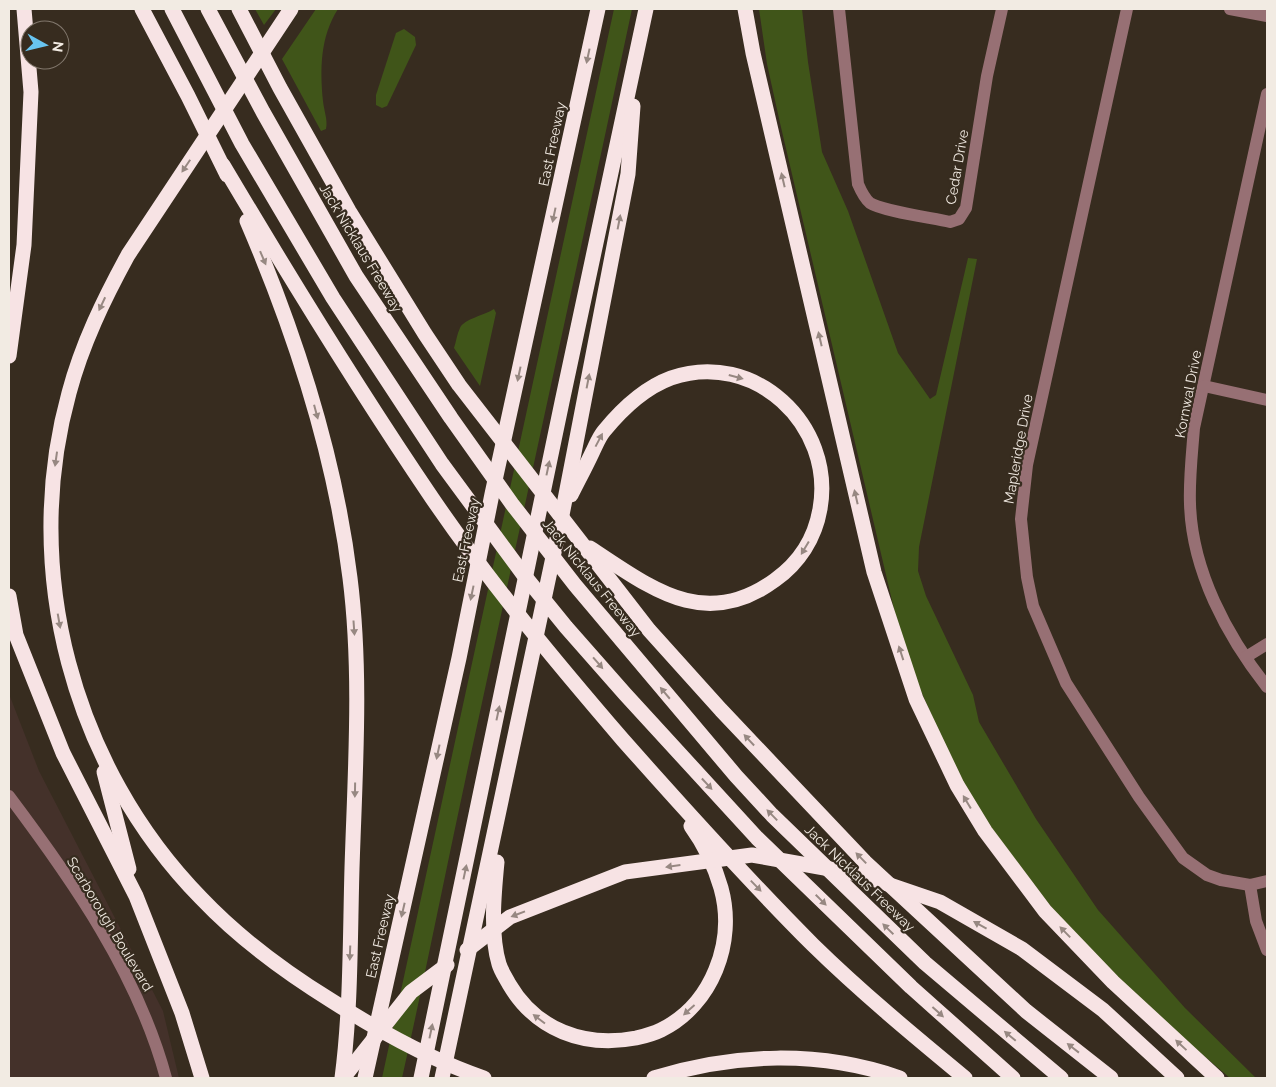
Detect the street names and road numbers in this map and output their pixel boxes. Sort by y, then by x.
street label: East Freeway [535,100,569,188]
street label: Cedar Drive [943,128,971,206]
street label: Jack Nicklaus Freeway [316,181,406,315]
street label: Kornwal Drive [1172,349,1204,439]
street label: Mapleridge Drive [1000,393,1036,505]
street label: East Freeway [449,496,483,584]
street label: Jack Nicklaus Freeway [540,516,645,640]
street label: Jack Nicklaus Freeway [802,821,919,935]
street label: Scarborough Boulevard [64,854,156,994]
street label: East Freeway [363,892,398,980]

